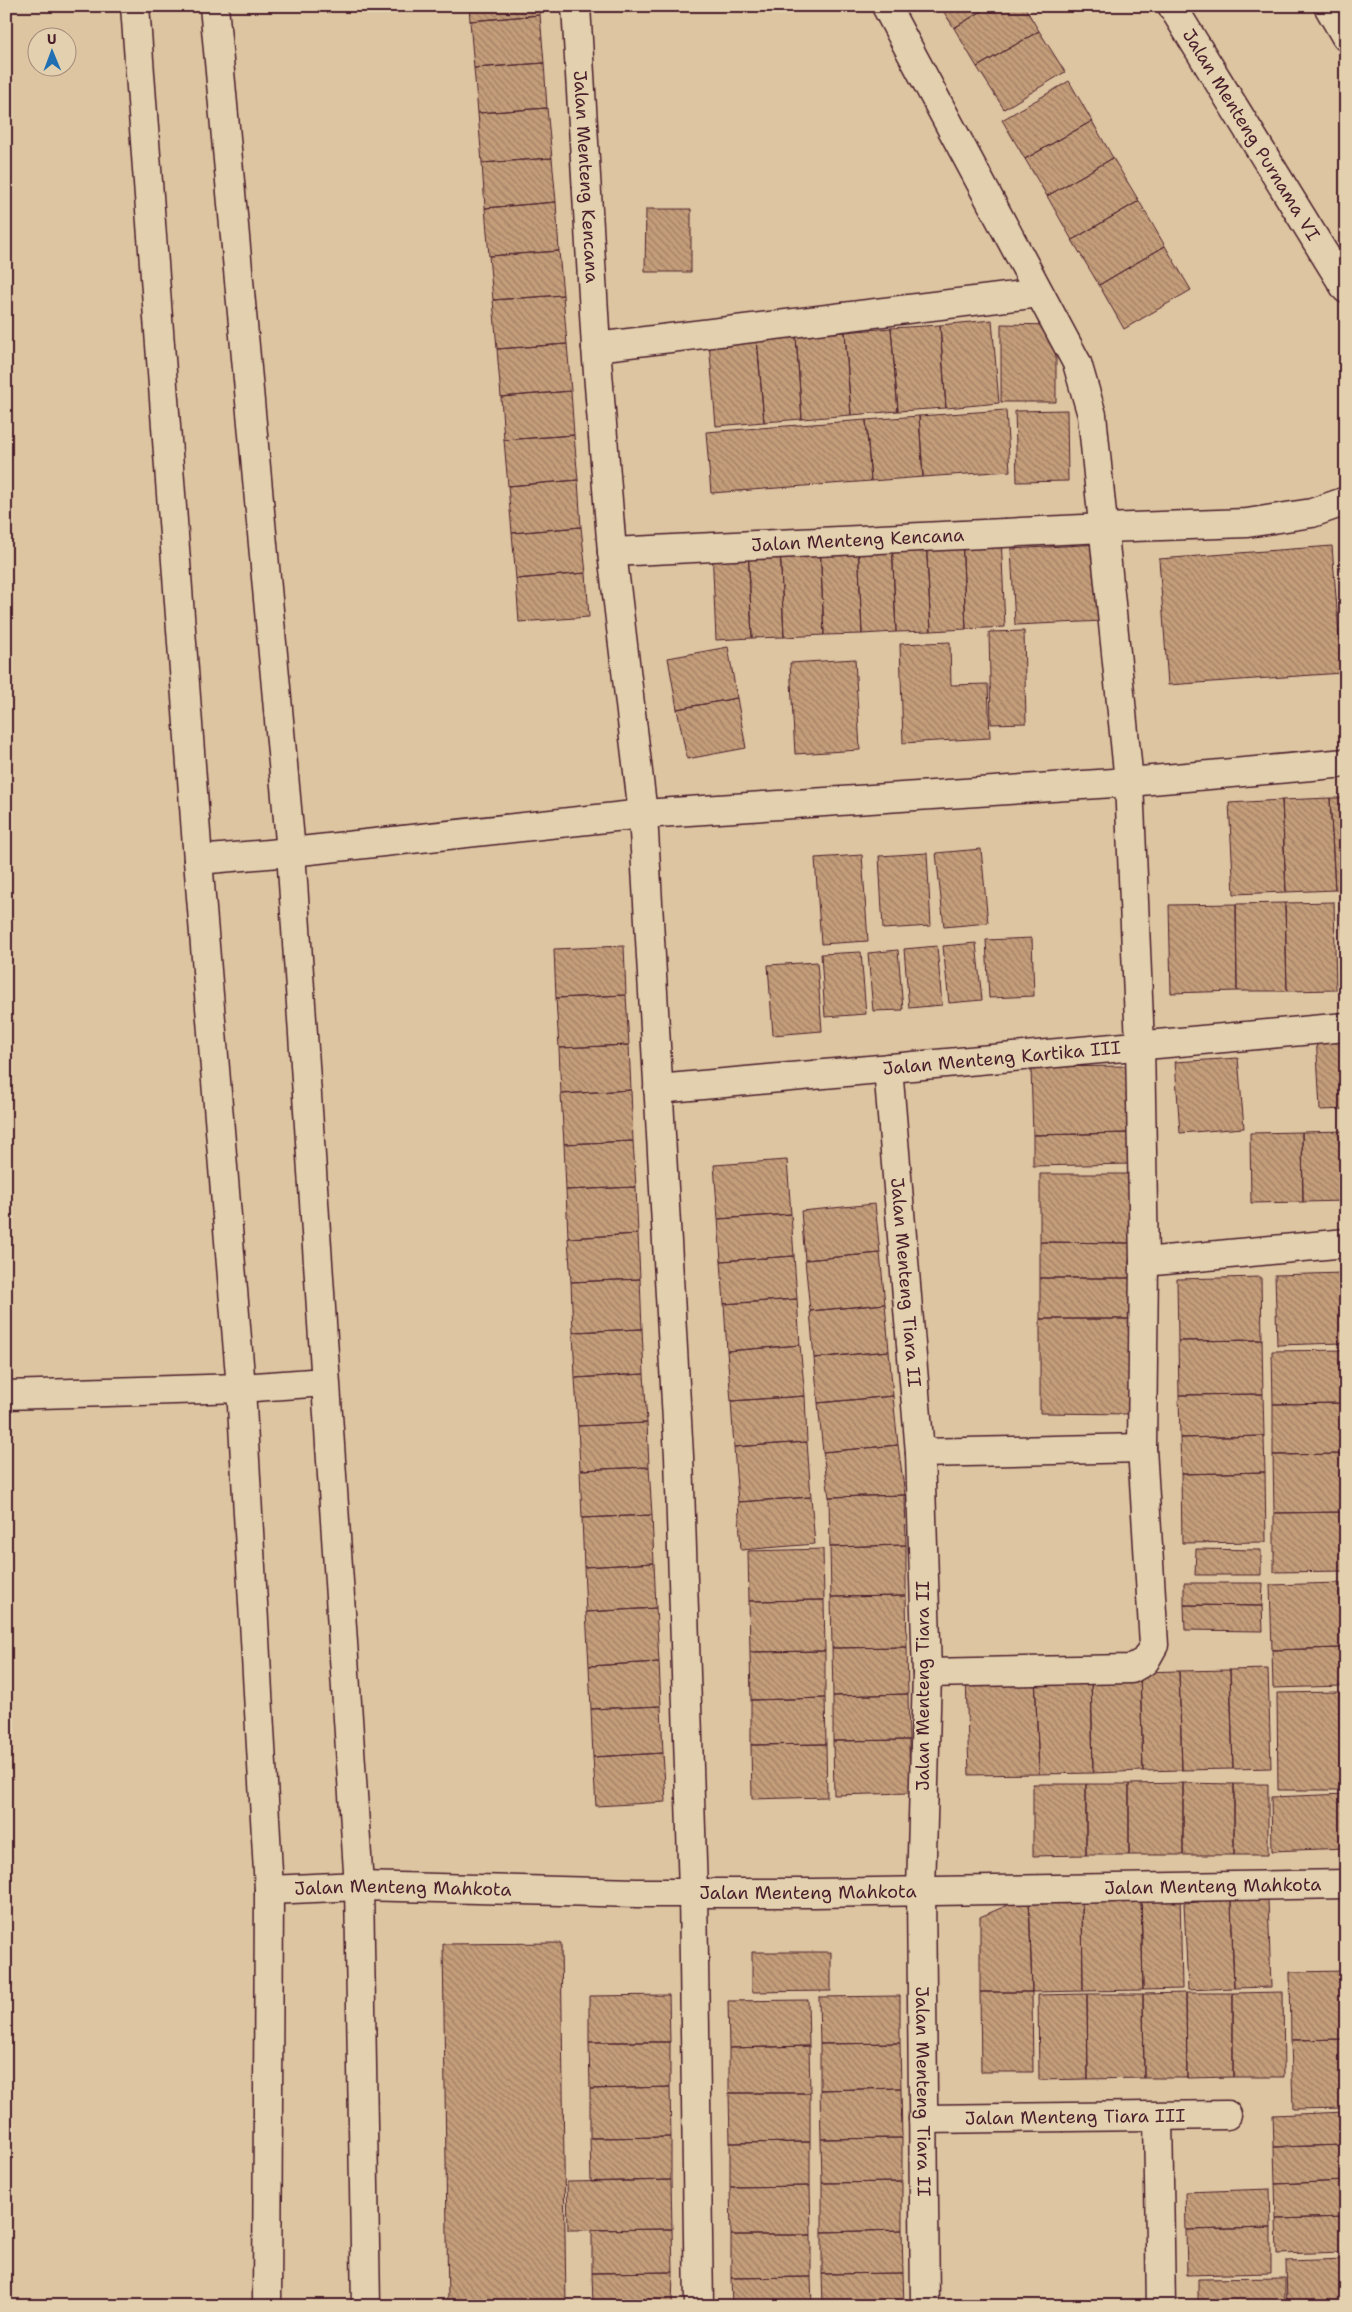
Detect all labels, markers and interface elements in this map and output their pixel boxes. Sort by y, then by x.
street label: Jalan Menteng Purnama VI [1177,24,1325,245]
north arrow [28,28,78,78]
text: U [47,30,57,48]
street label: Jalan Menteng Kencana [568,70,604,284]
street label: Jalan Menteng Kencana [751,523,965,557]
street label: Jalan Menteng Kartika III [882,1035,1122,1081]
street label: Jalan Menteng Tiara II [885,1176,926,1388]
street label: Jalan Menteng Tiara II [911,1581,935,1791]
street label: Jalan Menteng Mahkota [1104,1872,1322,1900]
street label: Jalan Menteng Mahkota [294,1874,512,1902]
street label: Jalan Menteng Mahkota [699,1879,917,1905]
street label: Jalan Menteng Tiara II [910,1986,936,2197]
street label: Jalan Menteng Tiara III [965,2104,1185,2130]

